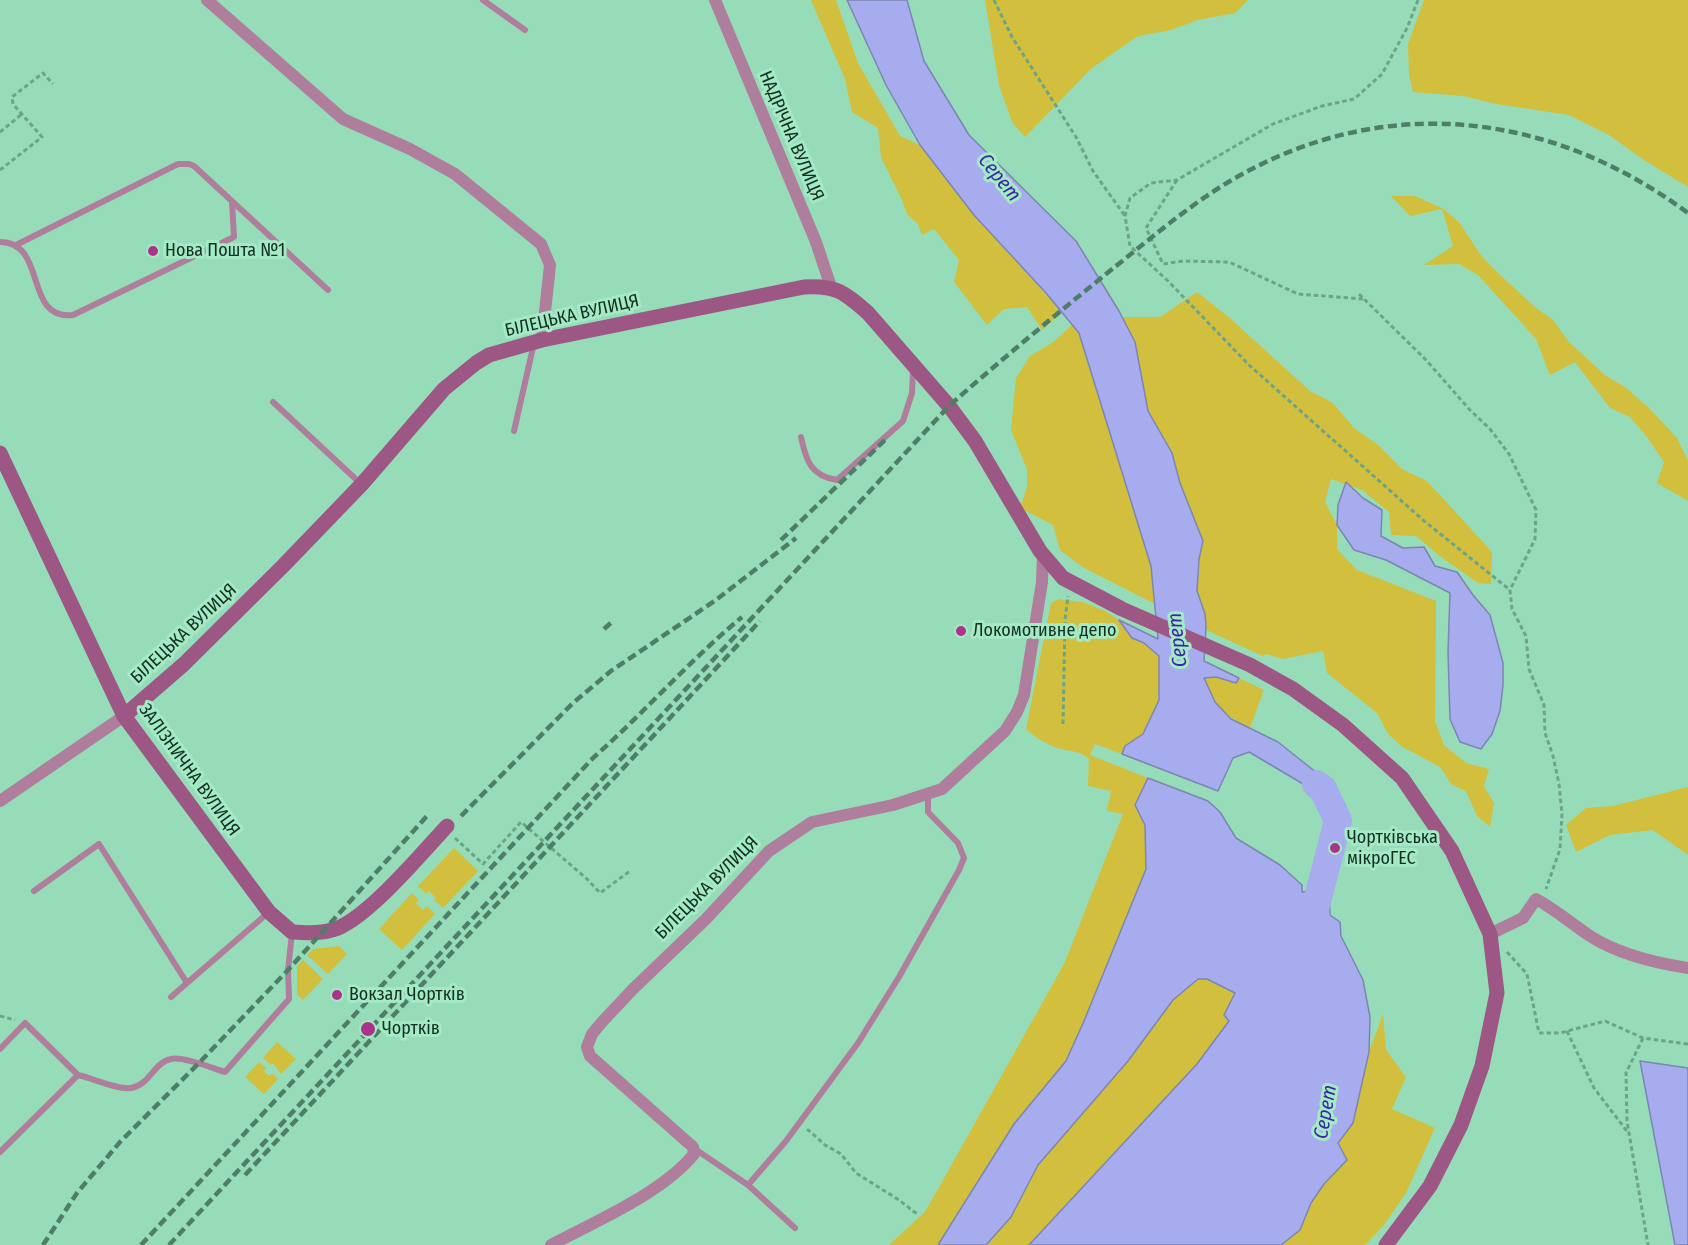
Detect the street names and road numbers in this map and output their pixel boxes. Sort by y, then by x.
street label: НАДРІЧНА ВУЛИЦЯ [754,68,828,204]
street label: БІЛЕЦЬКА ВУЛИЦЯ [503,290,641,342]
street label: БІЛЕЦЬКА ВУЛИЦЯ [127,579,241,689]
street label: ЗАЛІЗНИЧНА ВУЛИЦЯ [134,700,244,840]
street label: БІЛЕЦЬКА ВУЛИЦЯ [651,832,763,944]

